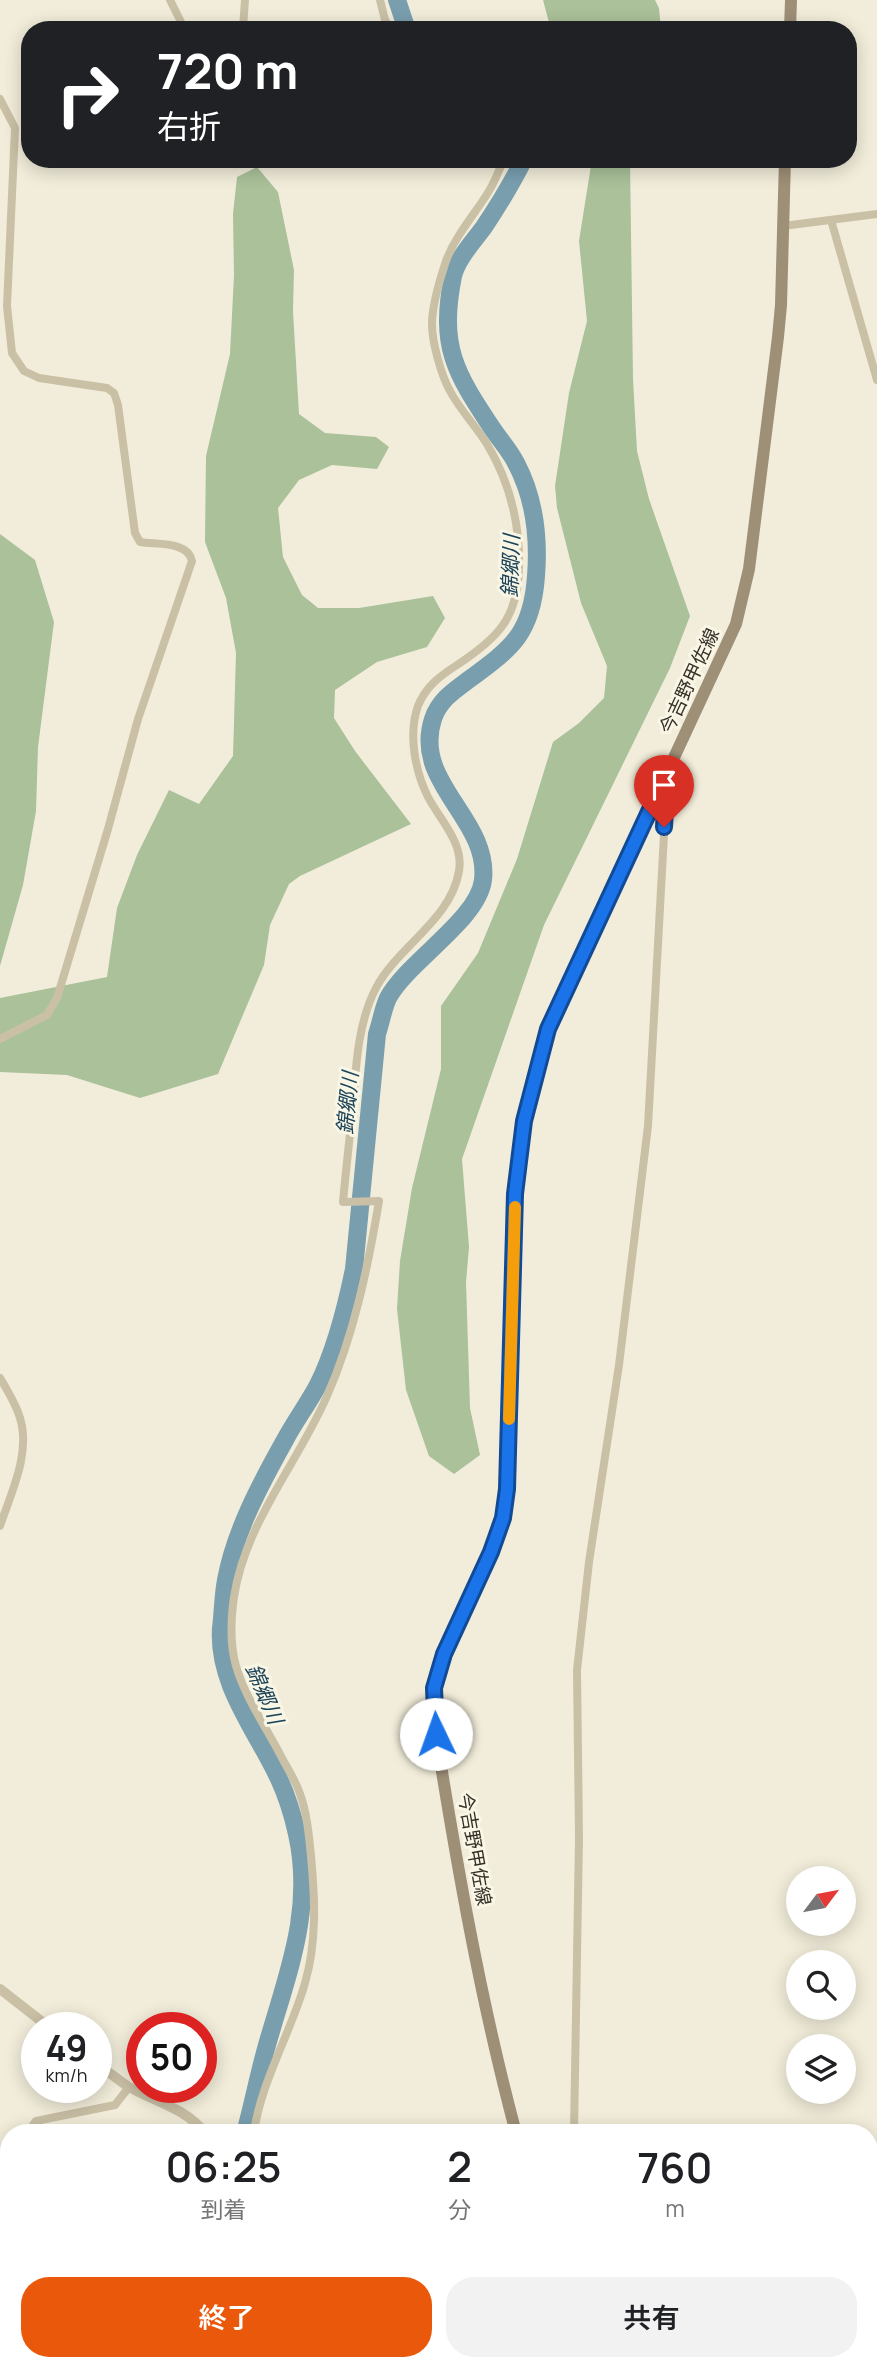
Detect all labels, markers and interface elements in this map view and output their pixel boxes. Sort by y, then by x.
text: 720 m [157,37,298,104]
icon: right [42,49,133,140]
text: 右折 [157,104,221,148]
water label: 錦郷川 [495,532,525,598]
street label: 今吉野甲佐線 [653,624,725,738]
pin [634,755,694,827]
icon: arrive [645,766,683,804]
water label: 錦郷川 [330,1068,364,1136]
water label: 錦郷川 [240,1659,291,1730]
position arrow [399,1697,473,1771]
street label: 今吉野甲佐線 [452,1791,498,1907]
north arrow [786,1866,856,1936]
map controls [786,1866,856,2104]
button: search [786,1950,856,2020]
speed limit sign: 50 [126,2012,217,2103]
text: 49 [45,2024,88,2072]
button: layers [786,2034,856,2104]
text: km/h [46,2063,87,2087]
text: 06:25 [166,2137,282,2195]
text: 2 [447,2137,472,2195]
text: 760 [637,2138,712,2196]
text: m [665,2192,685,2224]
text: 到着 [201,2193,247,2225]
text: 分 [448,2193,471,2225]
button: 終了 [21,2277,432,2357]
button: 共有 [446,2277,857,2357]

